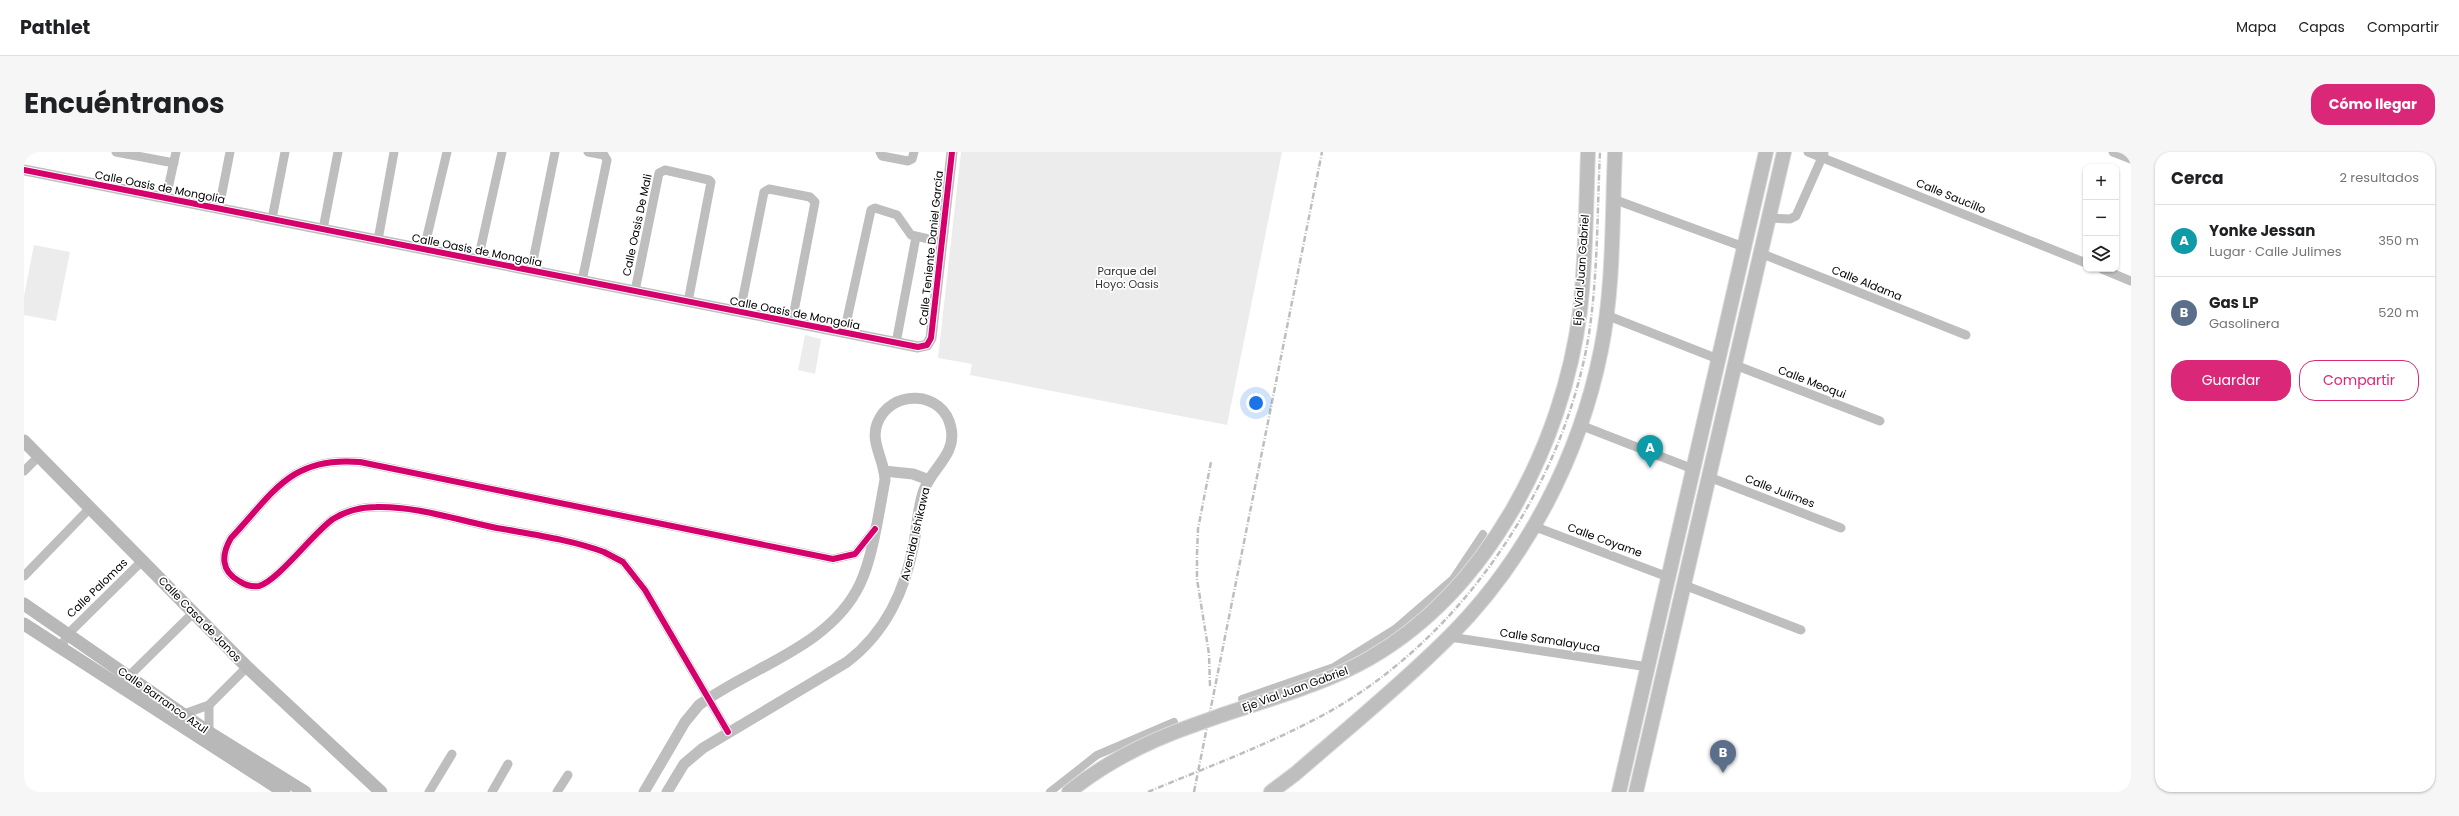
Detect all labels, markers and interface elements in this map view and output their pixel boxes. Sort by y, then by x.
text: Pathlet [20,14,90,41]
text: Mapa [2236,17,2276,37]
text: Capas [2298,17,2345,37]
text: Compartir [2367,17,2439,37]
text: Encuéntranos [24,84,225,123]
button: Cómo llegar [2311,84,2435,125]
map controls [2083,164,2119,272]
button: + [2083,164,2119,200]
text: Cerca [2171,166,2224,190]
street label: Calle Oasis de Mongolia [94,167,226,207]
text: 2 resultados [2339,168,2419,187]
street label: Calle Teniente Daniel García [915,170,947,326]
street label: Calle Oasis De Mali [618,172,656,278]
street label: Calle Saucillo [1914,175,1988,217]
button: − [2083,200,2119,236]
street label: Eje Vial Juan Gabriel [1569,214,1593,326]
text: Yonke Jessan [2209,220,2315,241]
street label: Calle Oasis de Mongolia [411,230,543,270]
text: A [2179,231,2189,250]
text: 350 m [2378,231,2419,250]
button: layers [2083,236,2119,272]
text: Lugar · Calle Julimes [2209,242,2342,261]
street label: Calle Aldama [1829,262,1905,304]
park label: Parque del Hoyo: Oasis [1095,263,1159,292]
text: Gas LP [2209,292,2259,313]
street label: Calle Oasis de Mongolia [729,293,861,333]
text: B [2180,303,2188,322]
text: 520 m [2378,303,2419,322]
text: Gasolinera [2209,314,2279,333]
button: Guardar [2171,360,2291,401]
button: Compartir [2299,360,2419,401]
street label: Calle Meoqui [1776,362,1849,402]
your location [1246,393,1266,413]
pin: A [1637,435,1663,468]
street label: Calle Julimes [1743,470,1817,512]
street label: Avenida Ishikawa [896,486,934,582]
street label: Calle Coyame [1565,519,1645,561]
street label: Calle Palomas [63,555,131,621]
street label: Calle Casa de Janos [155,573,245,666]
street label: Calle Samalayuca [1499,624,1601,656]
street label: Eje Vial Juan Gabriel [1240,662,1350,716]
street label: Calle Barranco Azul [115,663,211,737]
pin: B [1710,740,1736,773]

